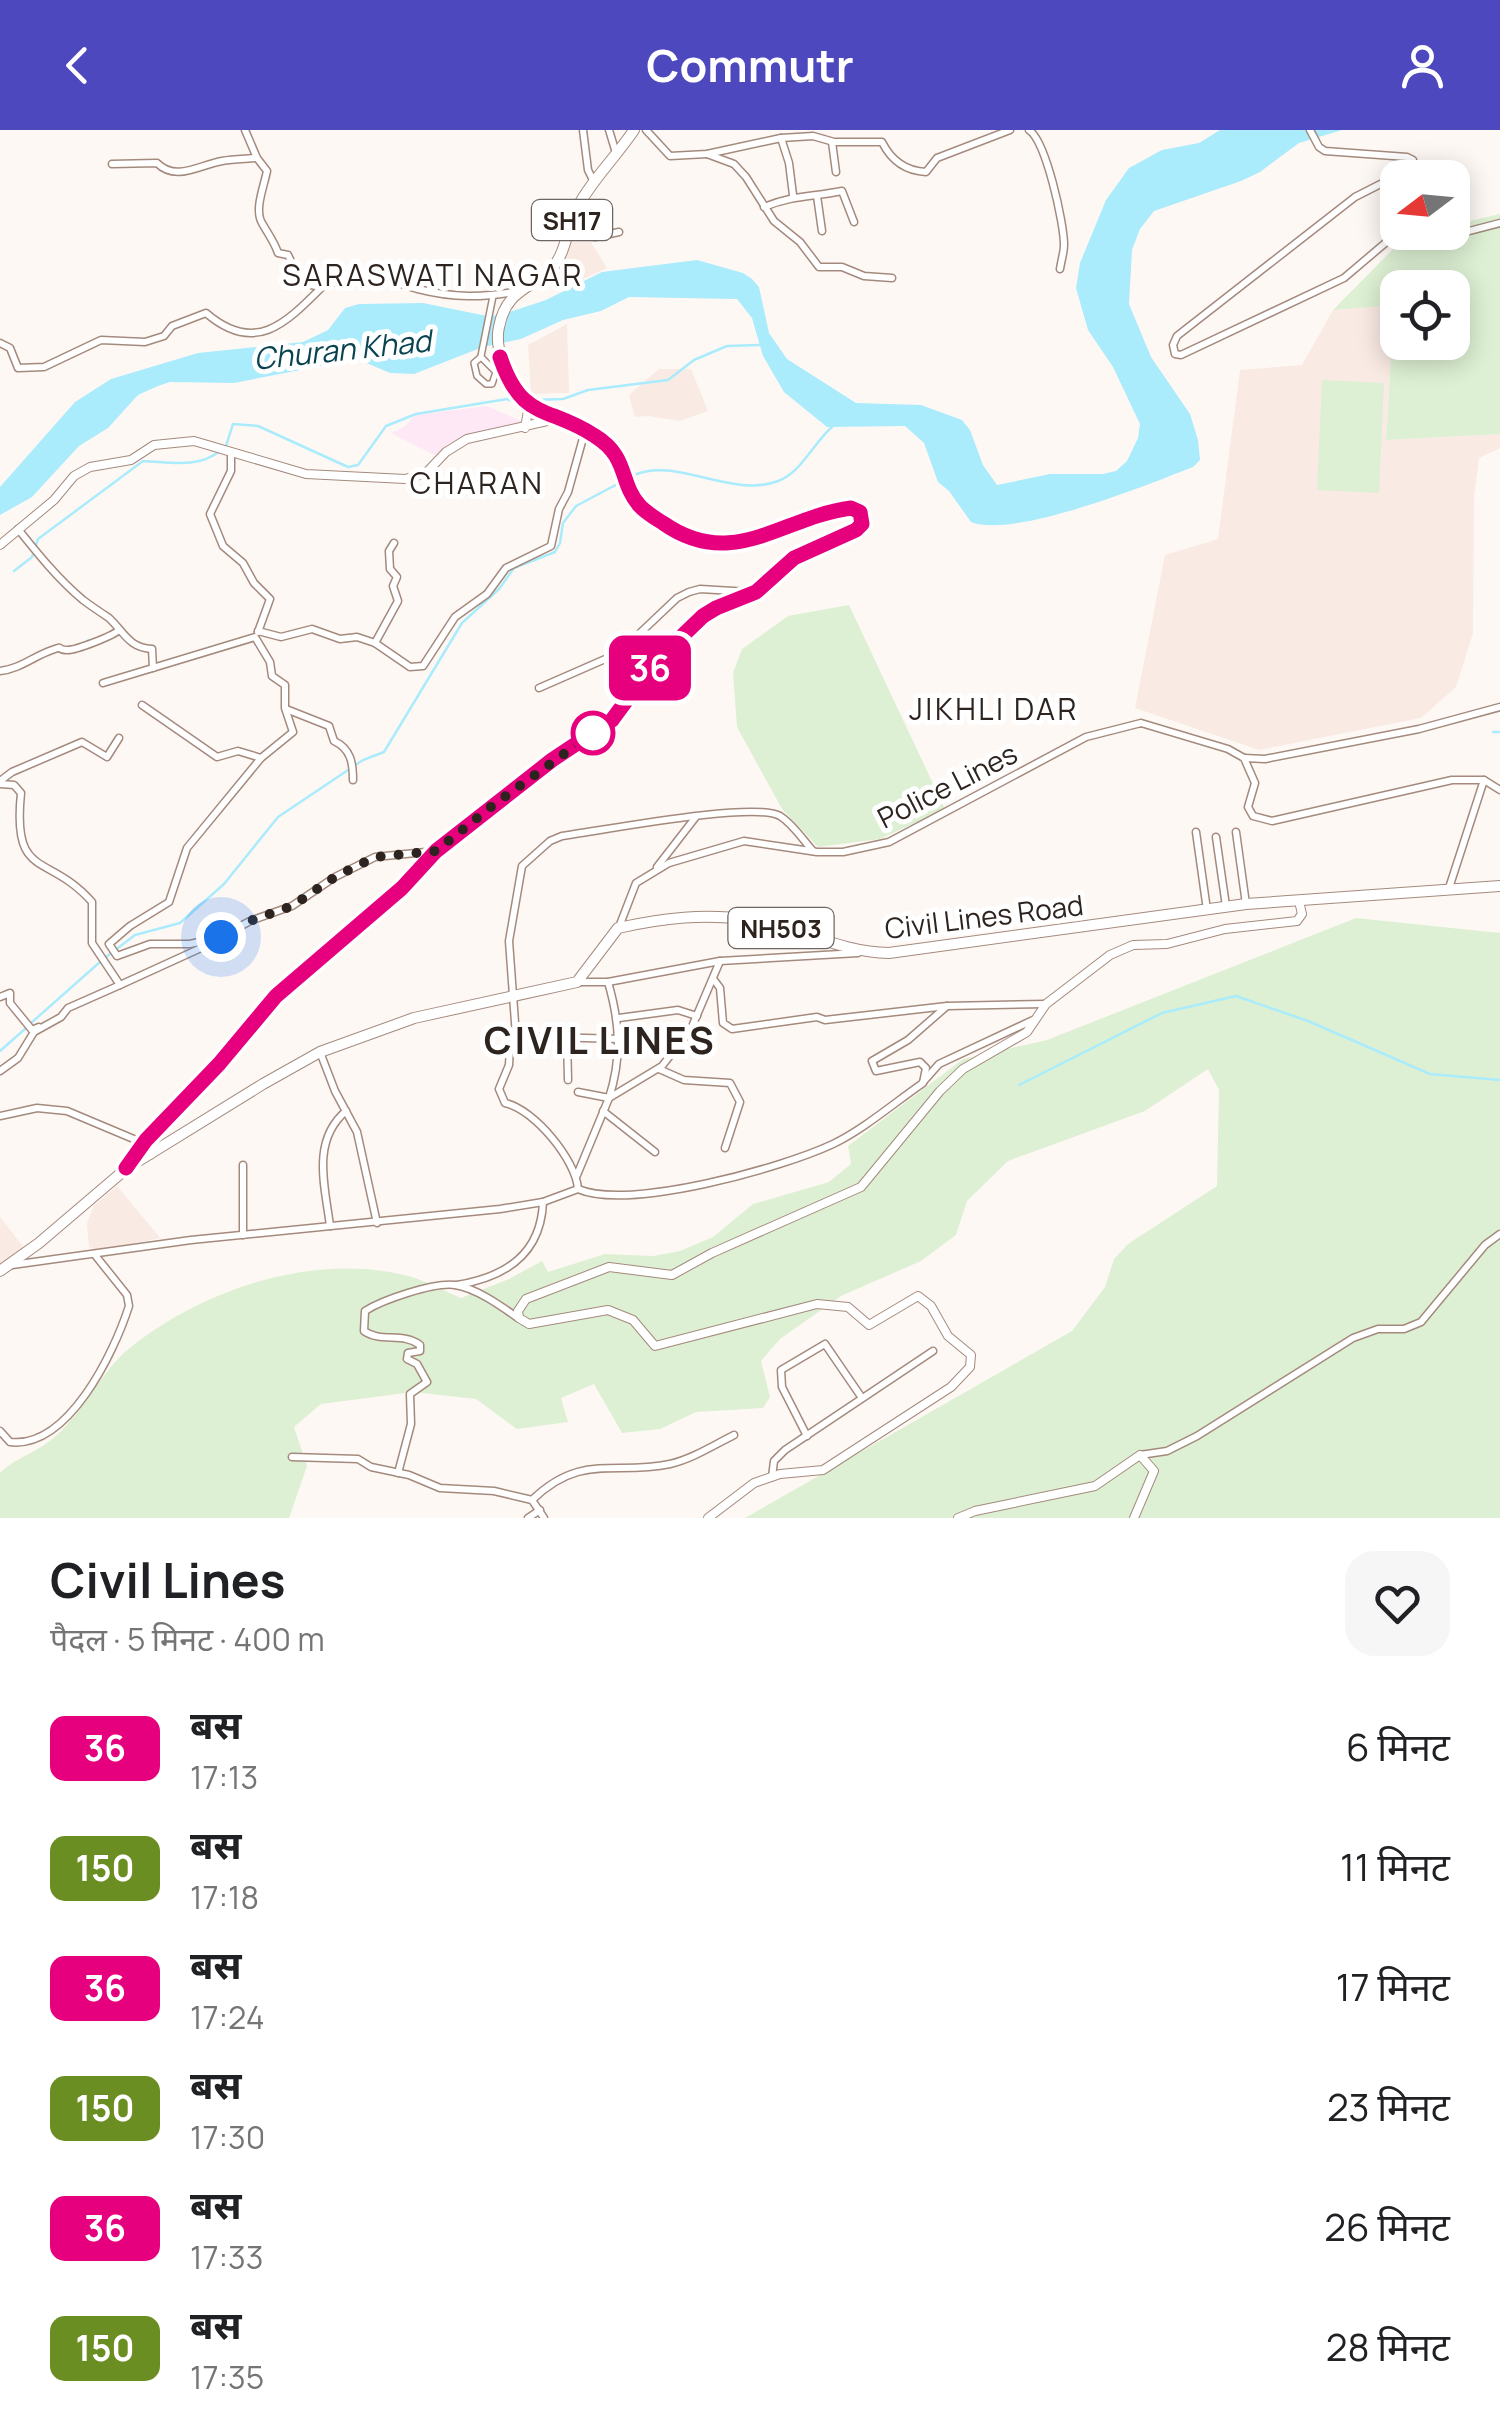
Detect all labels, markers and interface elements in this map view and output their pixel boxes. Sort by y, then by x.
text: Commutr [646,34,854,96]
icon: back [50,38,105,93]
icon: person [1395,38,1450,93]
north arrow [1380,160,1470,250]
map controls [1380,160,1470,360]
road number: SH17 [532,200,612,240]
district label: SARASWATI NAGAR [282,254,584,295]
button: locate [1380,270,1470,360]
water label: Churan Khad [251,319,437,379]
district label: CHARAN [410,462,544,503]
line badge: 36 [605,636,695,700]
text: 36 [629,644,671,692]
district label: JIKHLI DAR [909,688,1079,729]
unlabelled marker [572,712,614,754]
street label: Police Lines [871,734,1023,836]
street label: Civil Lines Road [882,885,1086,947]
road number: NH503 [728,908,834,948]
your location [196,912,246,962]
district label: CIVIL LINES [484,1013,716,1065]
text: Civil Lines [50,1547,286,1612]
button: heart [1345,1551,1450,1656]
text: पैदल · 5 मिनट · 400 m [50,1617,325,1661]
text: बस [190,1698,242,1750]
text: 6 मिनट [1346,1720,1450,1772]
text: 36 [84,1724,126,1772]
text: 17:13 [190,1755,258,1799]
text: बस [190,1818,242,1870]
text: 11 मिनट [1340,1840,1450,1892]
text: 150 [76,1844,134,1892]
text: 17:18 [190,1875,259,1919]
text: बस [190,1938,242,1990]
text: 17 मिनट [1336,1960,1450,2012]
text: 36 [84,1964,126,2012]
text: 17:24 [190,1995,265,2039]
text: बस [190,2058,242,2110]
text: 23 मिनट [1327,2080,1450,2132]
text: 150 [76,2084,134,2132]
text: 17:30 [190,2115,265,2159]
text: बस [190,2178,242,2230]
text: 26 मिनट [1324,2200,1450,2252]
text: 36 [84,2204,126,2252]
text: 17:33 [190,2235,264,2279]
text: बस [190,2298,242,2350]
text: 28 मिनट [1326,2320,1450,2372]
text: 150 [76,2324,134,2372]
text: 17:35 [190,2355,264,2399]

